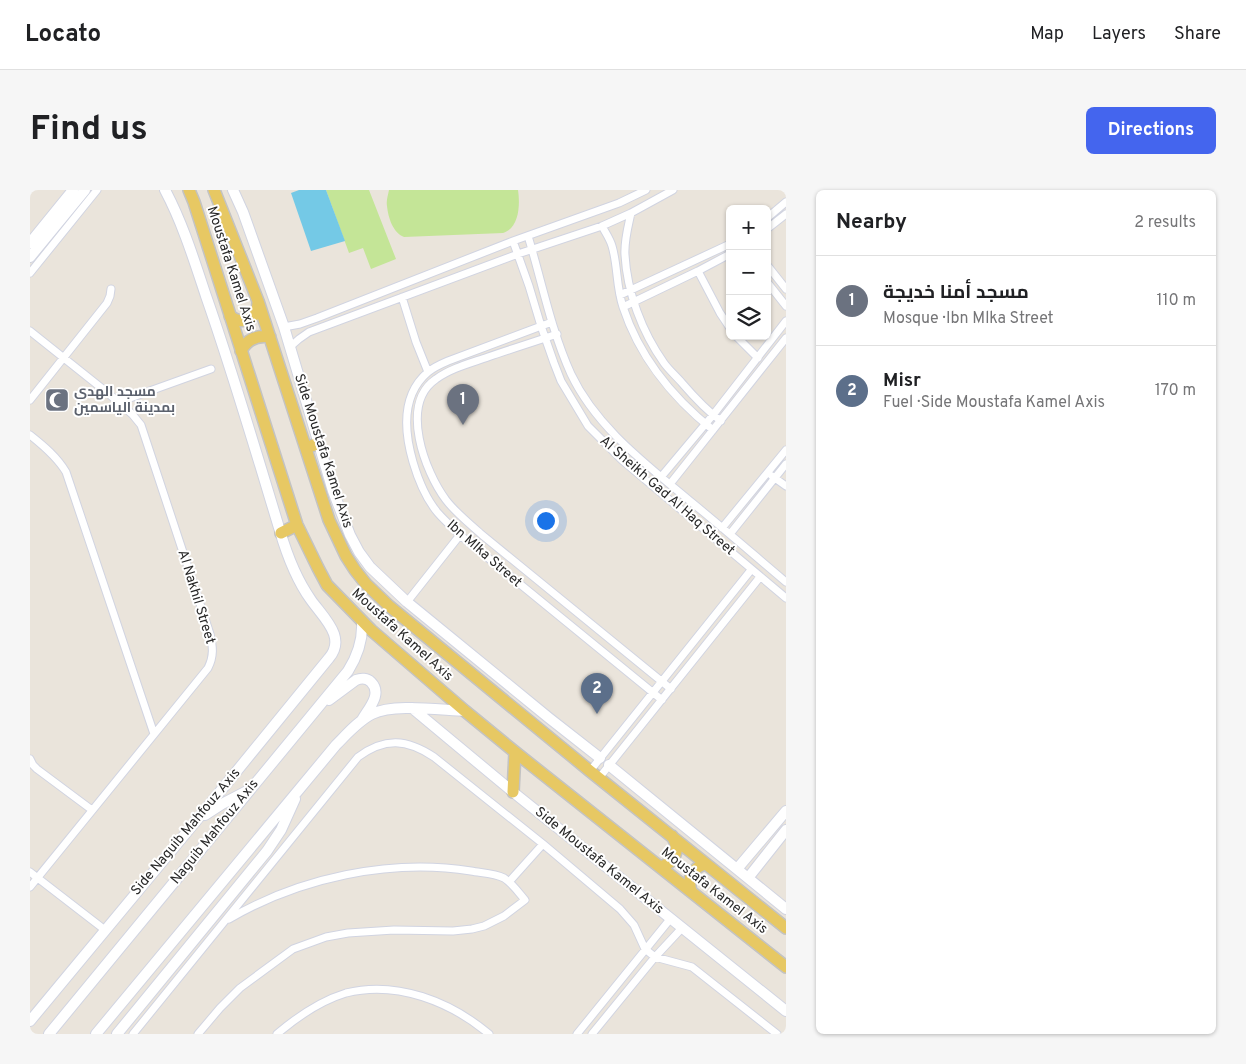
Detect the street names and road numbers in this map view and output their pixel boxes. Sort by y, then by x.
street label: Moustafa Kamel Axis [203,204,259,334]
street label: Side Moustafa Kamel Axis [290,372,356,530]
street label: Al Sheikh Gad Al Haq Street [596,433,738,559]
street label: Ibn Mlka Street [443,517,525,591]
street label: Al Nakhil Street [174,548,218,646]
street label: Moustafa Kamel Axis [348,585,456,685]
street label: Side Naguib Mahfouz Axis [128,765,244,899]
street label: Naguib Mahfouz Axis [167,776,263,888]
street label: Side Moustafa Kamel Axis [531,804,667,918]
street label: Moustafa Kamel Axis [657,844,771,938]

